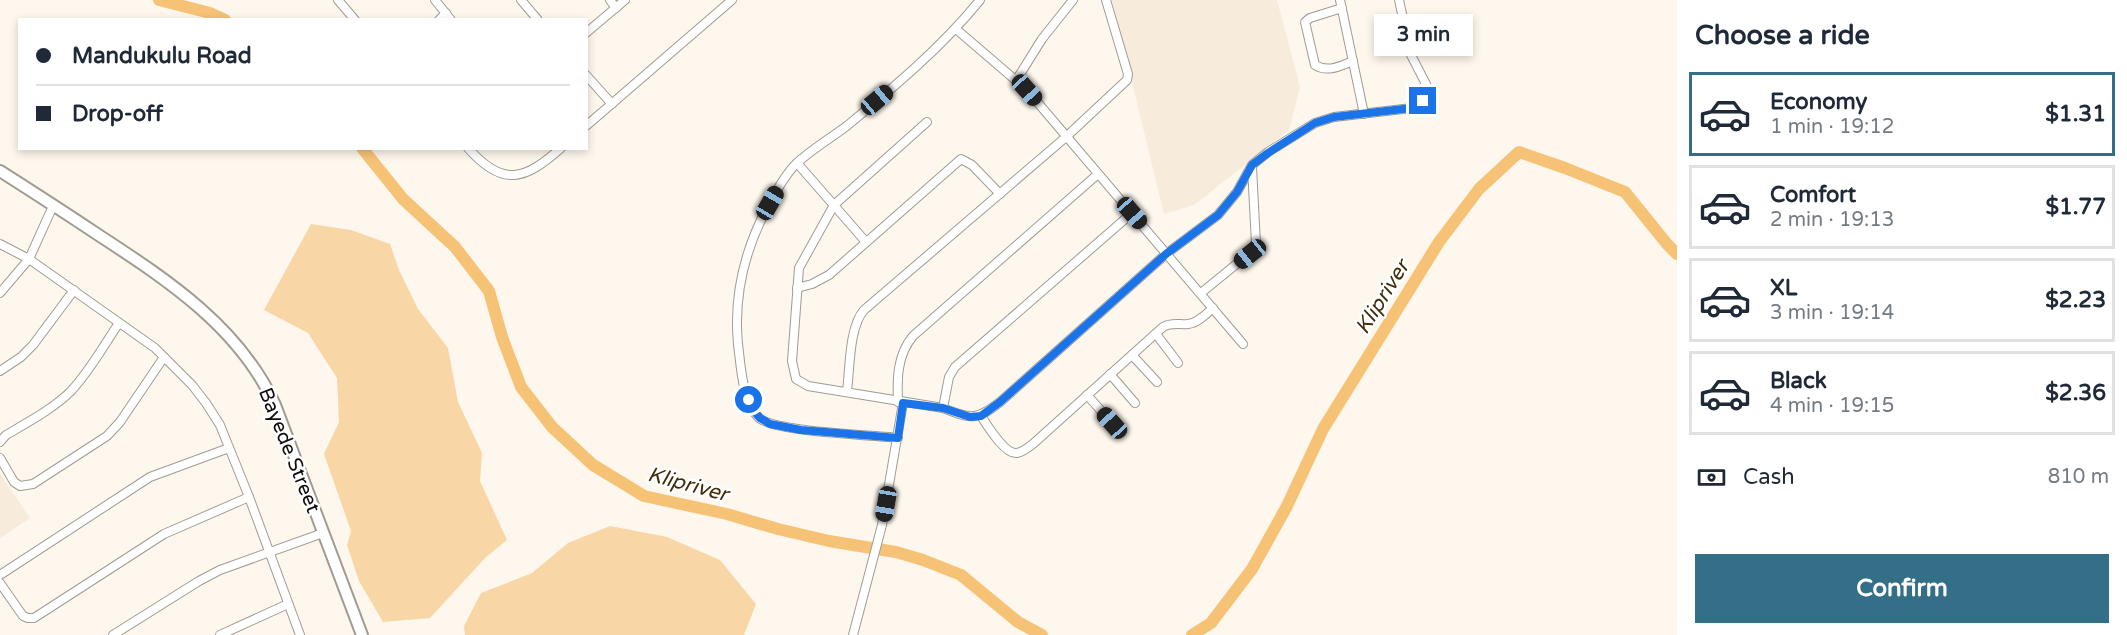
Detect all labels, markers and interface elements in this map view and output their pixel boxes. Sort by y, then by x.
callout: 3 min [1374,14,1472,56]
text: Choose a ride [1695,19,1870,52]
text: 3 min [1397,23,1450,47]
text: Mandukulu Road [72,43,252,69]
car [1008,71,1046,109]
car [857,82,897,118]
route end [1409,87,1436,114]
icon: car [1698,87,1752,141]
text: Economy [1770,89,1867,115]
text: Drop-off [72,101,163,127]
text: $1.31 [2045,101,2106,127]
text: 1 min · 19:12 [1770,115,1894,139]
icon: car [1698,180,1752,234]
text: Comfort [1770,182,1856,208]
car [753,183,787,223]
car [1113,194,1151,232]
text: $1.77 [2045,194,2106,220]
text: 2 min · 19:13 [1770,208,1894,232]
car [1230,236,1270,272]
water label: Klipriver [1350,253,1416,339]
icon: car [1698,273,1752,327]
text: XL [1770,275,1797,301]
text: $2.23 [2045,287,2106,313]
text: 3 min · 19:14 [1770,301,1894,325]
icon: car [1698,366,1752,420]
text: Black [1770,368,1827,394]
text: $2.36 [2045,380,2106,406]
street label: Bayede Street [253,384,325,517]
route start [735,386,762,413]
text: 4 min · 19:15 [1770,394,1894,418]
car [1093,404,1131,442]
icon: cash [1695,461,1728,494]
water label: Klipriver [645,462,734,508]
text: Cash [1743,464,1795,490]
text: 810 m [2048,465,2109,489]
car [874,485,898,523]
button: Confirm [1695,554,2109,623]

